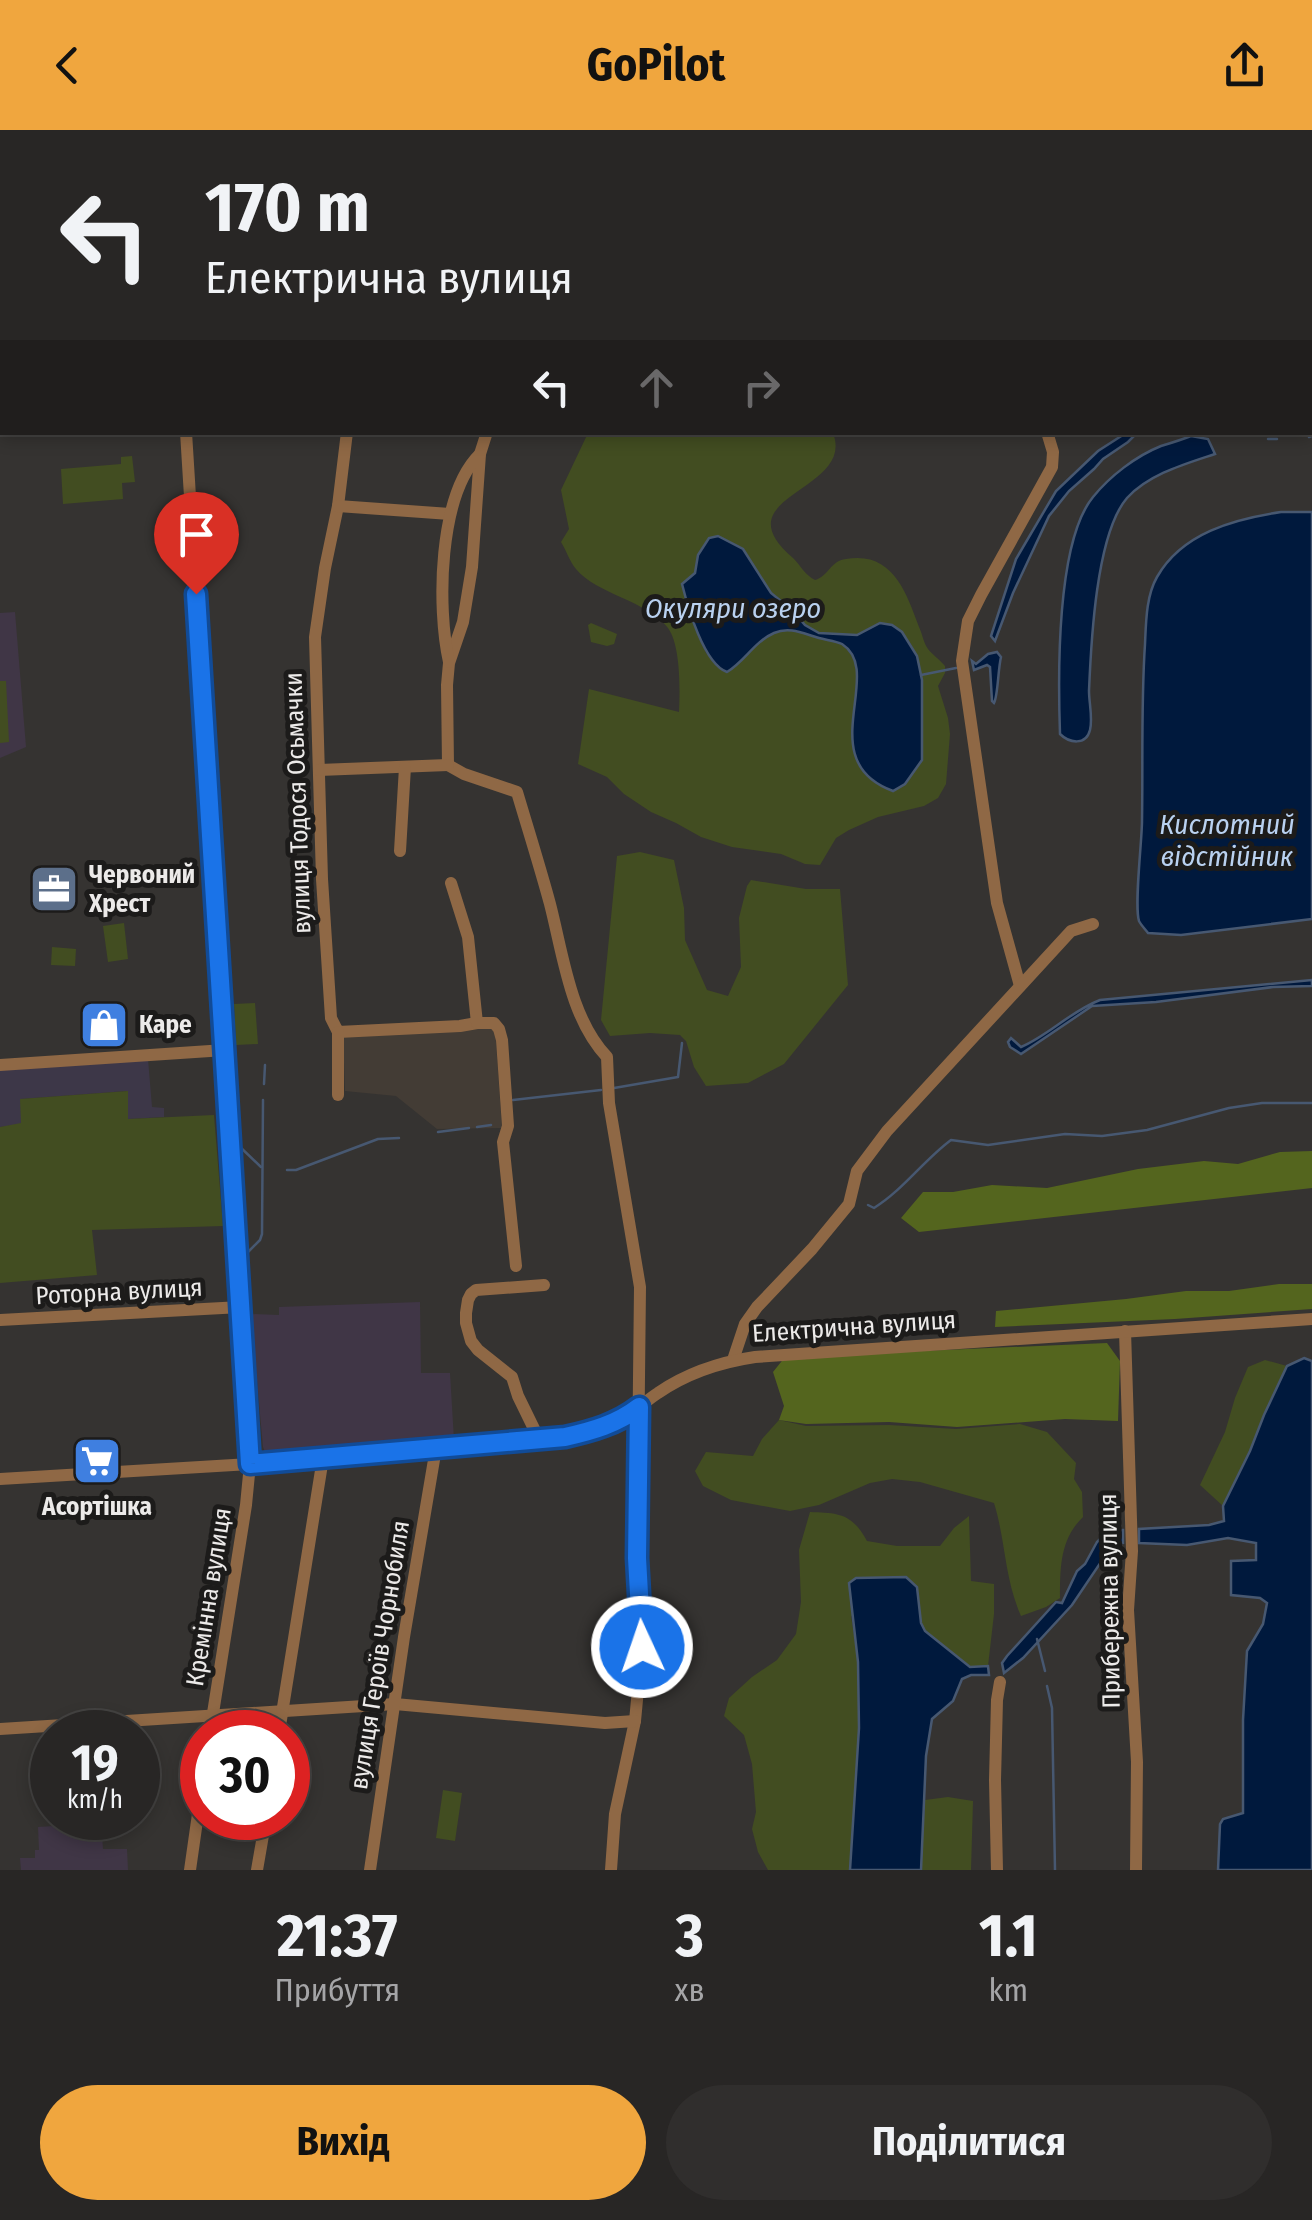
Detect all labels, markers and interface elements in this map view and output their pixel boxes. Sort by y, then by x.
icon: back [40,38,95,93]
text: GoPilot [587,38,725,92]
icon: share [1217,38,1272,93]
text: 170 m [205,166,370,250]
icon: left [40,170,170,300]
text: Електрична вулиця [205,251,573,305]
icon: left [524,360,579,415]
icon: ahead [629,360,684,415]
icon: right [734,360,789,415]
pin [154,492,239,595]
icon: arrive [169,507,224,562]
water label: Окуляри озеро [645,592,821,625]
street label: вулиця Тодося Осьмачки [278,672,318,934]
water label: Кислотний відстійник [1159,808,1295,873]
place label: Червоний Хрест [88,860,195,919]
office icon: Червоний Хрест [28,863,80,915]
shop icon: Каре [78,999,130,1051]
place label: Каре [139,1010,192,1040]
street label: Роторна вулиця [35,1273,203,1311]
street label: Електрична вулиця [751,1305,957,1349]
supermarket icon: Асортішка [71,1435,123,1487]
place label: Асортішка [41,1492,152,1522]
street label: Прибережна вулиця [1093,1493,1127,1709]
street label: Кремінна вулиця [180,1506,238,1688]
street label: вулиця Героїв Чорнобиля [344,1518,416,1792]
position arrow [590,1595,694,1699]
speed limit sign: 30 [180,1710,310,1840]
text: 19 [71,1733,118,1793]
text: km/h [67,1785,123,1815]
text: 21:37 [277,1900,398,1972]
text: 3 [675,1900,704,1972]
text: 1.1 [979,1900,1038,1972]
text: Прибуття [274,1971,400,2009]
text: хв [675,1971,705,2009]
text: km [989,1971,1028,2009]
button: Вихід [40,2085,646,2200]
button: Поділитися [666,2085,1272,2200]

